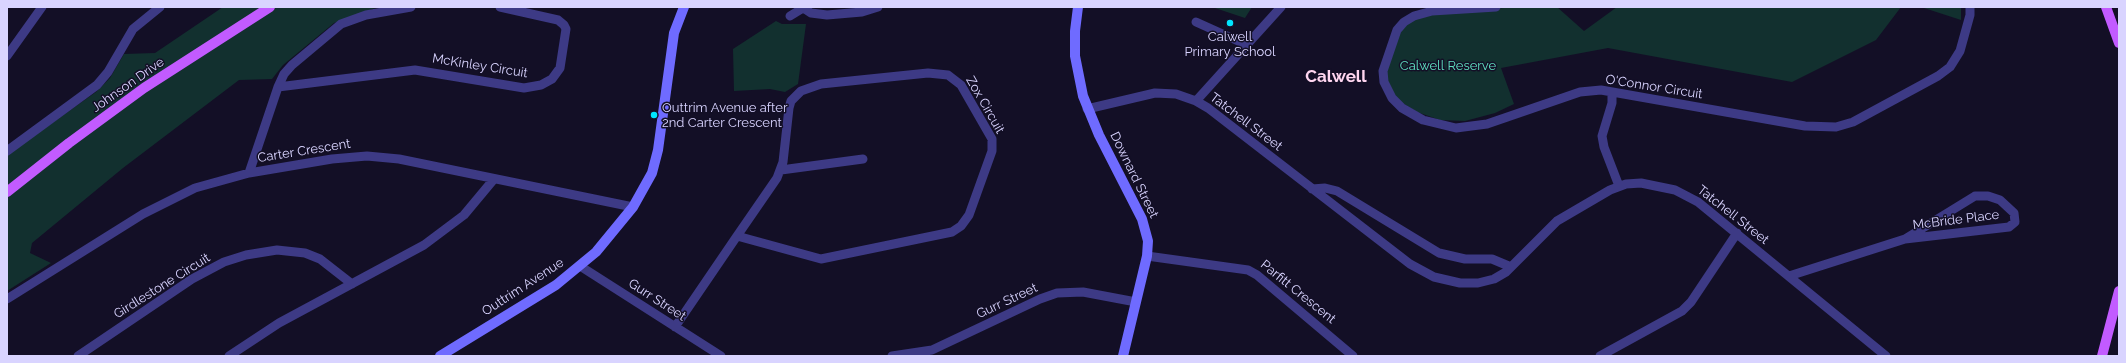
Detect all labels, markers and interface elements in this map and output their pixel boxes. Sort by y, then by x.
marker: Calwell Primary School [1225,18,1235,28]
place label: Calwell Primary School [1184,29,1276,60]
street label: McKinley Circuit [431,51,529,81]
street label: Johnson Drive [89,54,167,116]
park label: Calwell Reserve [1400,58,1496,74]
district label: Calwell [1305,67,1367,87]
street label: O'Connor Circuit [1604,72,1704,102]
street label: Zox Circuit [962,74,1008,136]
street label: Tatchell Street [1207,90,1285,154]
place label: Outtrim Avenue after 2nd Carter Crescent [662,100,788,131]
marker: Outtrim Avenue after 2nd Carter Crescent [649,110,659,120]
street label: Downard Street [1106,129,1162,221]
street label: Carter Crescent [256,136,352,166]
street label: Tatchell Street [1694,182,1772,248]
street label: McBride Place [1912,207,2000,233]
street label: Girdlestone Circuit [111,250,213,322]
street label: Outtrim Avenue [479,255,567,319]
street label: Parfitt Crescent [1257,257,1339,327]
street label: Gurr Street [625,276,689,324]
street label: Gurr Street [974,280,1040,322]

